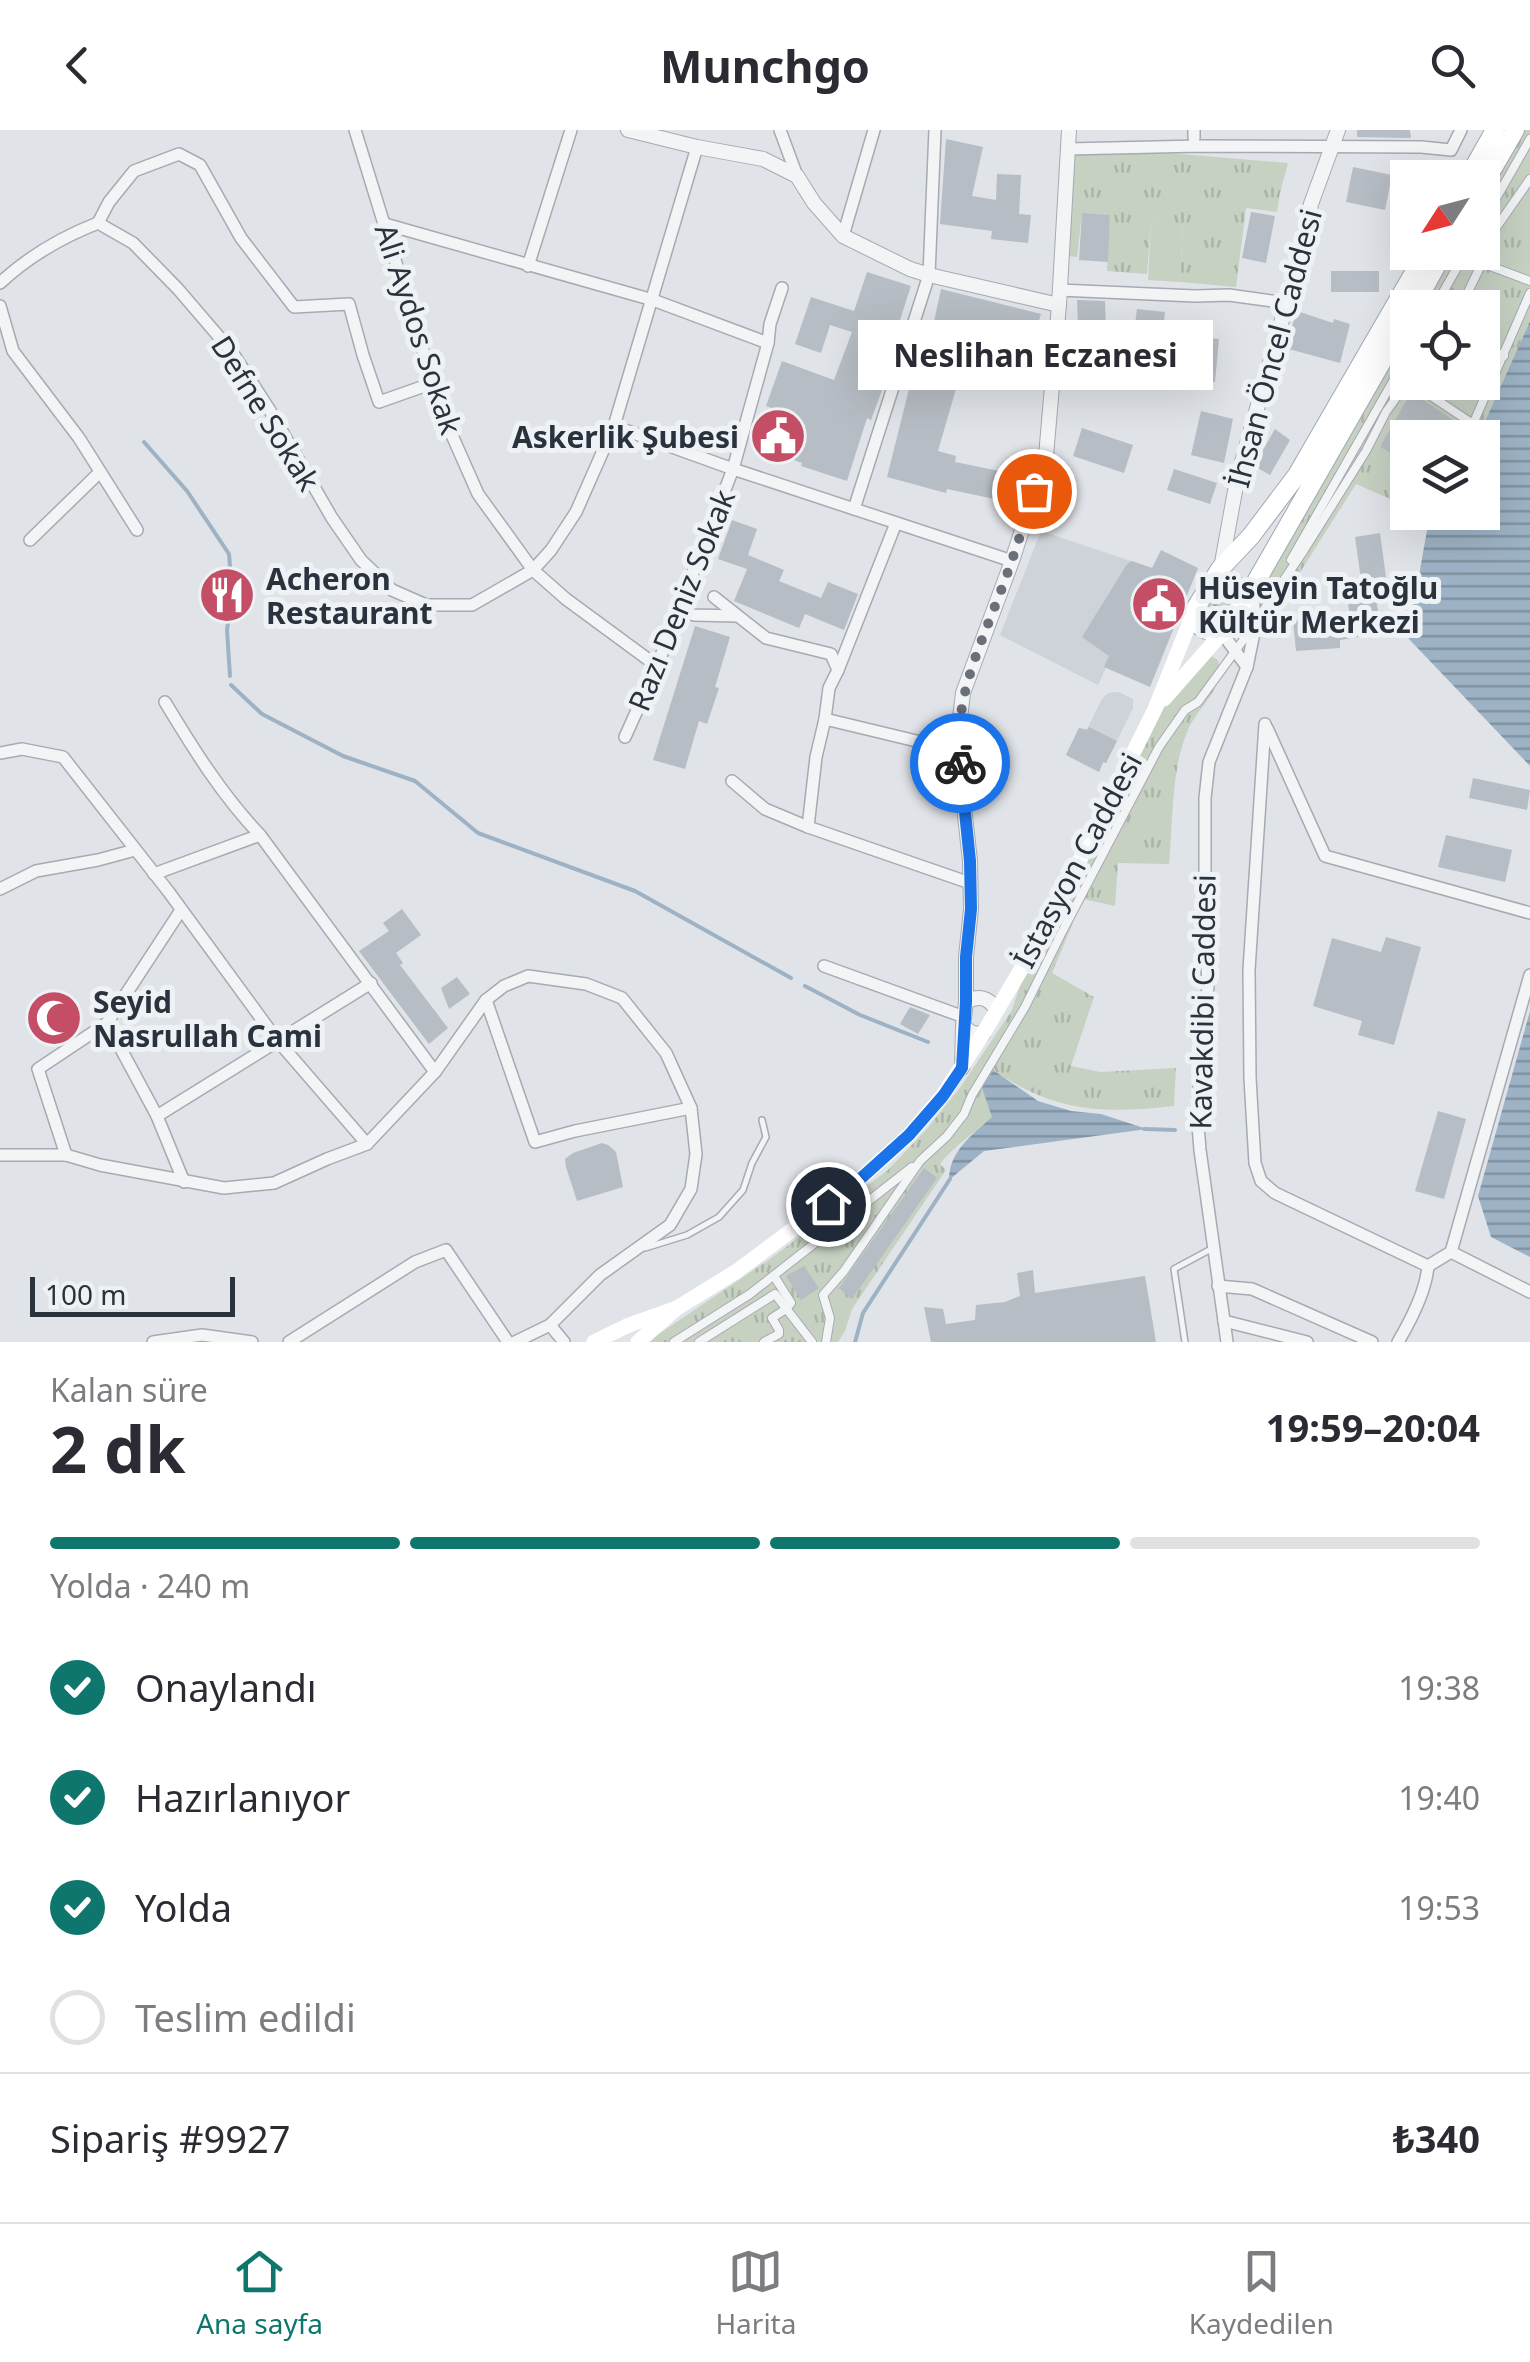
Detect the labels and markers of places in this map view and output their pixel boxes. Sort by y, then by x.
callout: Neslihan Eczanesi [856,321,1212,391]
public building icon: Askerlik Şubesi [748,406,808,466]
place label: Askerlik Şubesi [512,416,739,457]
pin [992,449,1077,534]
place label: Acheron Restaurant [266,558,432,633]
restaurant icon: Acheron Restaurant [197,565,257,625]
place label: Hüseyin Tatoğlu Kültür Merkezi [1198,567,1438,642]
public building icon: Hüseyin Tatoğlu Kültür Merkezi [1129,574,1189,634]
place label: Seyid Nasrullah Cami [93,981,322,1056]
mosque icon: Seyid Nasrullah Cami [24,988,84,1048]
pin [786,1162,871,1247]

